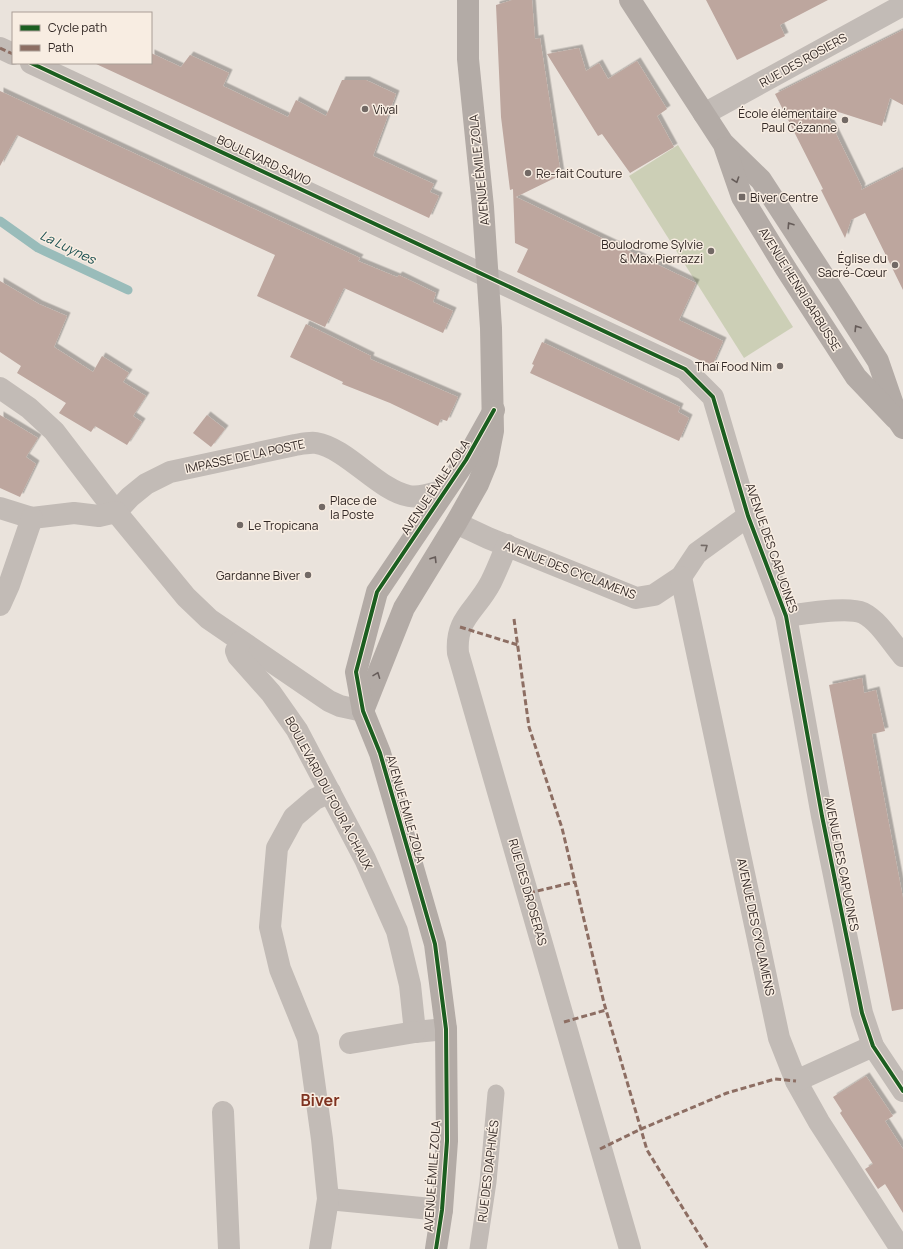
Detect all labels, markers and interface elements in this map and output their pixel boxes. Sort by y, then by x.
legend [12,12,152,64]
text: Cycle path [48,19,107,36]
street label: RUE DES ROSIERS [756,29,850,91]
text: Path [48,39,74,56]
place label: Vival [373,101,398,118]
marker: Vival [360,104,370,114]
place label: École élémentaire Paul Cézanne [738,105,837,136]
street label: AVENUE ÉMILE ZOLA [465,113,493,226]
marker: École élémentaire Paul Cézanne [840,115,850,125]
street label: BOULEVARD SAVIO [214,131,314,189]
place label: Re-fait Couture [536,165,622,182]
marker: Re-fait Couture [523,168,533,178]
one-way arrow [731,177,740,184]
place label: Biver Centre [750,189,818,206]
marker: Biver Centre [737,192,747,202]
one-way arrow [788,222,795,229]
street label: AVENUE HENRI BARBUSSE [755,224,845,354]
water label: La Luynes [37,226,100,269]
place label: Boulodrome Sylvie & Max Pierrazzi [601,236,703,267]
marker: Boulodrome Sylvie & Max Pierrazzi [706,246,716,256]
place label: Église du Sacré-Cœur [818,250,888,281]
marker: Église du Sacré-Cœur [890,260,900,270]
one-way arrow [854,325,862,332]
place label: Thaï Food Nim [695,358,772,375]
marker: Thaï Food Nim [775,361,785,371]
street label: IMPASSE DE LA POSTE [184,435,307,477]
street label: AVENUE ÉMILE ZOLA [397,436,473,538]
street label: AVENUE DES CAPUCINES [742,481,802,615]
place label: Place de la Poste [330,492,377,523]
marker: Place de la Poste [317,502,327,512]
place label: Le Tropicana [248,517,318,534]
marker: Le Tropicana [235,520,245,530]
street label: AVENUE DES CYCLAMENS [501,537,639,603]
one-way arrow [701,545,708,552]
one-way arrow [430,556,437,563]
place label: Gardanne Biver [216,567,301,584]
marker: Gardanne Biver [303,570,313,580]
one-way arrow [373,671,381,678]
street label: BOULEVARD DU FOUR À CHAUX [281,713,377,873]
street label: AVENUE ÉMILE ZOLA [382,753,430,865]
street label: AVENUE DES CAPUCINES [821,796,863,932]
street label: RUE DES DROSERAS [505,837,551,947]
street label: AVENUE DES CYCLAMENS [733,857,779,997]
district label: Biver [300,1089,340,1111]
street label: AVENUE ÉMILE ZOLA [420,1119,444,1232]
street label: RUE DES DAPHNÉS [473,1119,503,1223]

